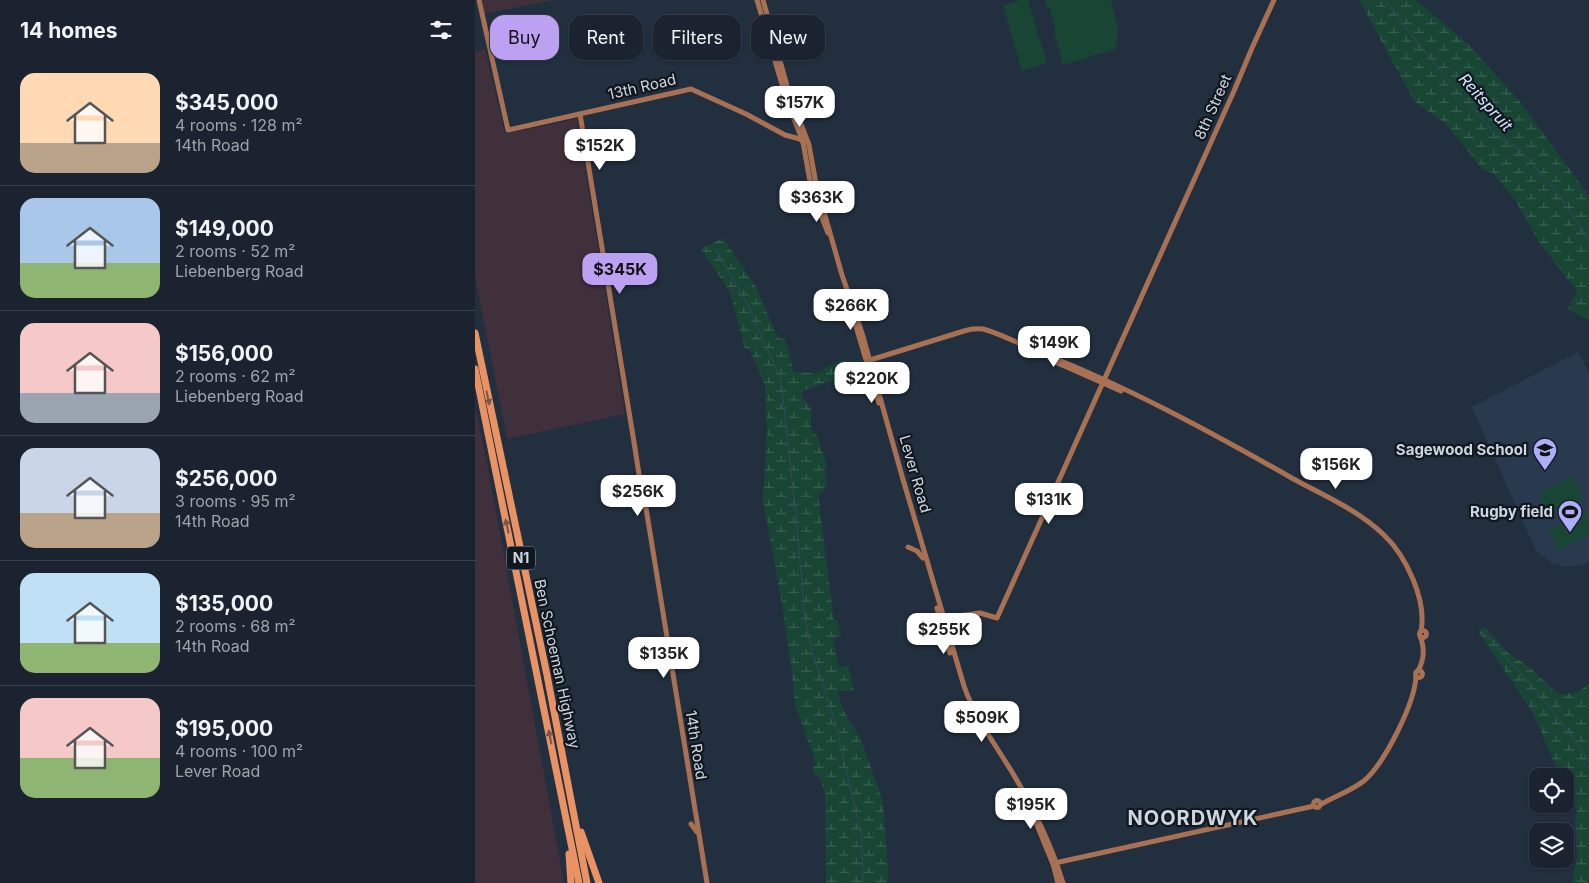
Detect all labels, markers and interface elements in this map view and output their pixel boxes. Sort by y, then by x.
chip: Buy [490,15,559,60]
chip: Rent [569,15,643,60]
chip: Filters [653,15,741,60]
chip: New [751,15,825,60]
icon: filters [427,16,455,44]
text: 14 homes [20,18,118,43]
street label: 13th Road [606,69,678,104]
water label: Reitspruit [1455,69,1518,136]
street label: 8th Street [1190,71,1235,142]
pin: $157K [765,86,835,128]
text: $345,000 [175,90,278,115]
text: $157K [776,92,824,112]
icon: home [60,93,120,153]
text: 4 rooms · 128 m² [175,115,303,135]
pin: $152K [565,128,635,171]
text: 14th Road [175,135,250,155]
text: $152K [575,135,625,155]
pin: $363K [782,180,852,223]
text: $363K [790,187,844,207]
text: $149,000 [175,216,274,241]
icon: home [60,218,120,278]
text: 2 rooms · 52 m² [175,241,295,261]
pin: $345K [585,252,655,295]
text: $345K [593,259,647,279]
text: Liebenberg Road [175,261,304,281]
pin: $266K [816,288,886,331]
text: $266K [825,295,877,315]
pin: $149K [1019,326,1089,368]
text: $149K [1029,332,1079,352]
text: $156,000 [175,341,273,366]
icon: home [60,343,120,403]
pin: $220K [837,362,907,404]
text: 2 rooms · 62 m² [175,366,296,386]
text: $220K [846,368,898,388]
text: Liebenberg Road [175,386,304,406]
one-way arrow [485,390,493,406]
street label: Lever Road [895,433,936,515]
school or university icon: Sagewood School [1532,437,1558,471]
place label: Sagewood School [1396,440,1527,459]
pin: $156K [1301,448,1371,490]
text: $156K [1311,454,1361,474]
text: $256,000 [175,466,277,491]
icon: home [60,468,120,528]
pin: $256K [603,474,673,517]
text: $256K [612,481,664,501]
pin: $131K [1014,482,1084,525]
text: $131K [1026,489,1072,509]
text: 3 rooms · 95 m² [175,491,296,511]
sports icon: Rugby field [1557,499,1583,533]
place label: Rugby field [1470,502,1553,521]
text: 14th Road [175,511,250,531]
one-way arrow [503,519,511,534]
road number: N1 [507,546,535,570]
street label: Ben Schoeman Highway [530,577,585,751]
text: $135,000 [175,591,273,616]
icon: home [60,593,120,653]
pin: $255K [909,612,979,655]
text: 2 rooms · 68 m² [175,616,296,636]
text: $255K [918,619,970,639]
text: 14th Road [175,636,250,656]
pin: $135K [629,636,699,679]
text: $135K [639,643,689,663]
pin: $509K [947,700,1017,743]
text: $509K [955,707,1009,727]
street label: 14th Road [682,709,711,781]
text: $195,000 [175,716,273,741]
icon: home [60,718,120,778]
one-way arrow [545,728,553,744]
text: 4 rooms · 100 m² [175,741,303,761]
text: Lever Road [175,761,260,781]
map controls [1529,768,1574,868]
button: locate [1529,768,1574,813]
pin: $195K [996,788,1066,830]
text: $195K [1006,794,1056,814]
district label: NOORDWYK [1128,806,1258,830]
button: layers [1529,823,1574,868]

